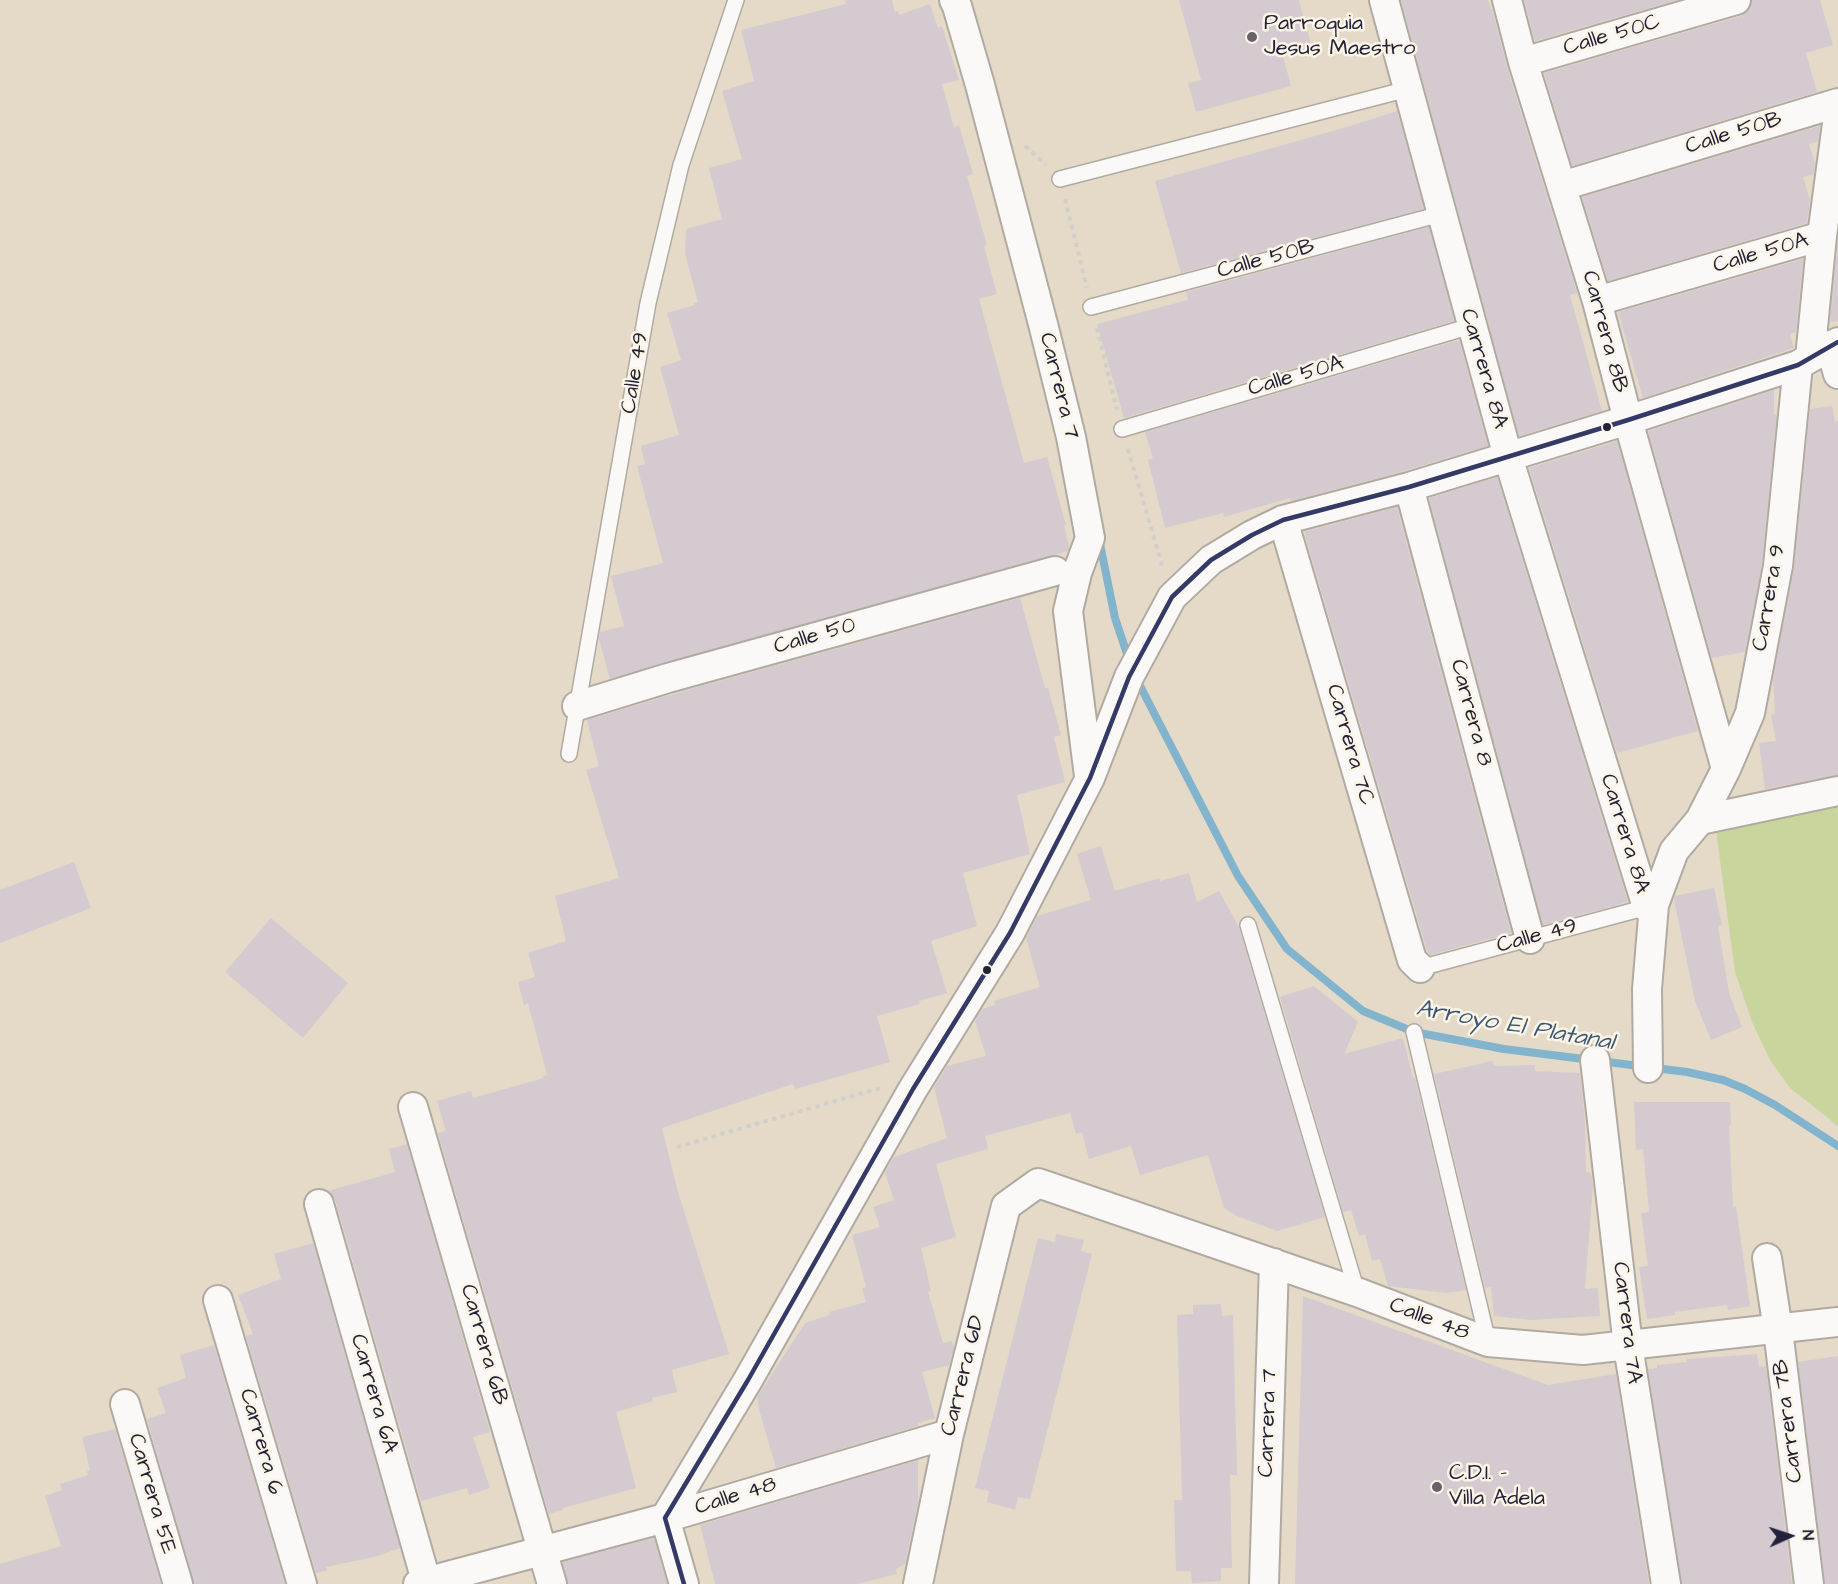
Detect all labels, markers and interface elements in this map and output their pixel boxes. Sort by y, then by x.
street label: Calle 50C [1561,10,1663,62]
place label: Parroquia Jesus Maestro [1264,11,1415,62]
marker: Parroquia Jesus Maestro [1245,30,1259,44]
street label: Calle 50B [1683,107,1785,161]
street label: Calle 50A [1710,228,1812,280]
street label: Calle 50B [1215,234,1317,286]
street label: Carrera 8B [1575,268,1633,396]
street label: Carrera 8A [1453,306,1513,432]
street label: Calle 49 [617,330,655,416]
street label: Carrera 7 [1032,330,1084,442]
street label: Calle 50A [1245,351,1347,403]
unlabelled marker [1601,421,1613,433]
street label: Carrera 9 [1748,543,1792,653]
street label: Calle 50 [771,613,859,661]
street label: Carrera 8 [1443,657,1497,769]
street label: Carrera 7C [1319,682,1379,808]
street label: Carrera 8A [1593,771,1655,897]
street label: Calle 49 [1494,914,1580,960]
unlabelled marker [981,964,993,976]
water label: Arroyo El Platanal [1414,995,1616,1059]
street label: Carrera 7A [1605,1260,1647,1386]
street label: Carrera 6B [453,1282,513,1408]
street label: Calle 48 [1385,1293,1473,1347]
street label: Carrera 6D [936,1313,992,1439]
street label: Carrera 6A [343,1331,403,1457]
street label: Carrera 7B [1768,1358,1810,1484]
street label: Carrera 7 [1254,1368,1284,1478]
street label: Carrera 6 [232,1386,288,1498]
street label: Carrera 5E [121,1431,181,1557]
place label: C.D.I. - Villa Adela [1449,1461,1545,1512]
street label: Calle 48 [692,1472,780,1522]
marker: C.D.I. - Villa Adela [1430,1480,1444,1494]
north arrow [1760,1506,1820,1566]
text: N [1797,1529,1819,1541]

